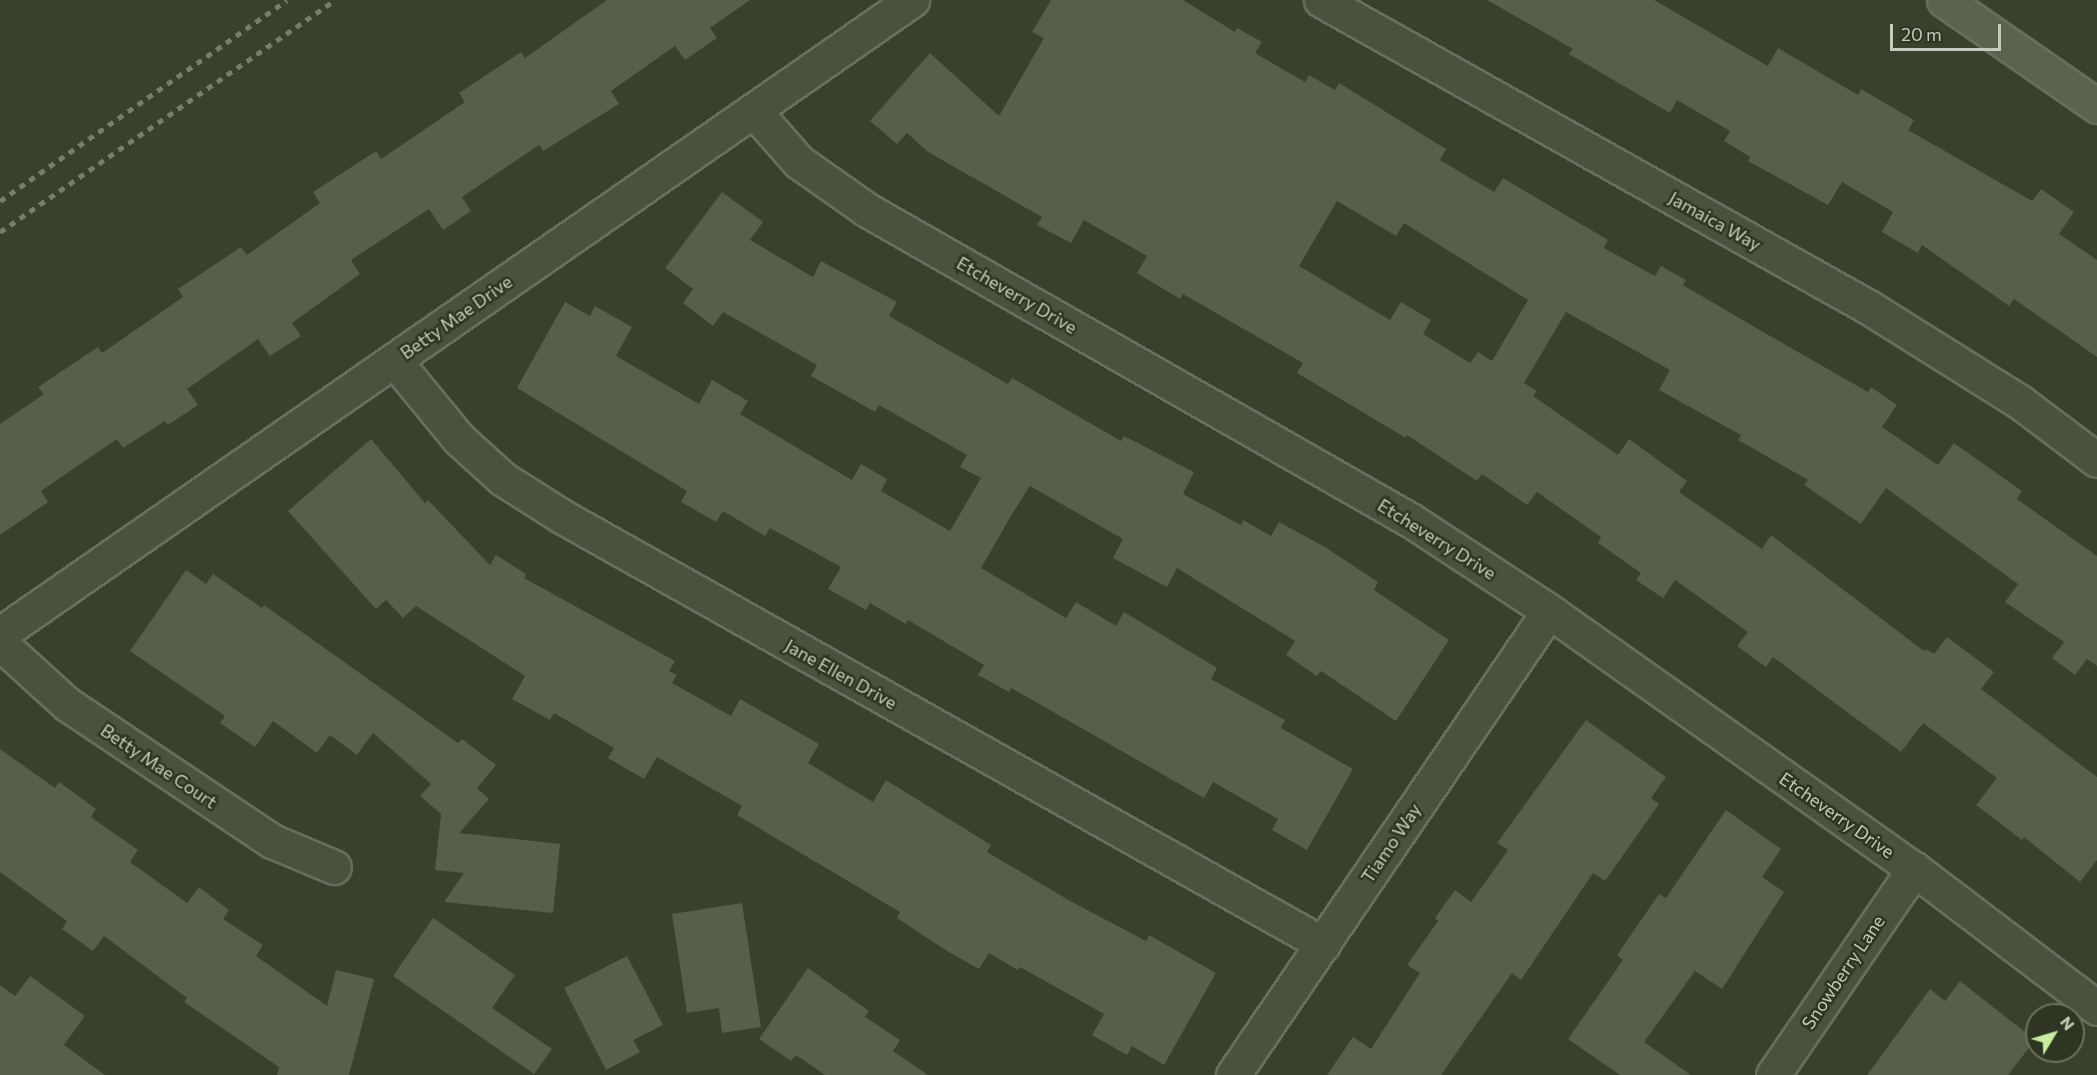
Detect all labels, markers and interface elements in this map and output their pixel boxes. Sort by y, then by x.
scale bar [1893,12,2004,50]
text: 20 m [1901,23,1942,45]
street label: Jamaica Way [1665,187,1765,255]
street label: Etcheverry Drive [953,252,1081,338]
street label: Betty Mae Drive [396,270,516,364]
street label: Etcheverry Drive [1374,494,1500,584]
street label: Jane Ellen Drive [781,634,901,714]
street label: Betty Mae Court [97,719,221,813]
street label: Etcheverry Drive [1775,767,1899,863]
street label: Tiamo Way [1356,799,1426,887]
street label: Snowberry Lane [1797,911,1889,1033]
north arrow [2025,1003,2085,1063]
text: N [2057,1012,2079,1033]

